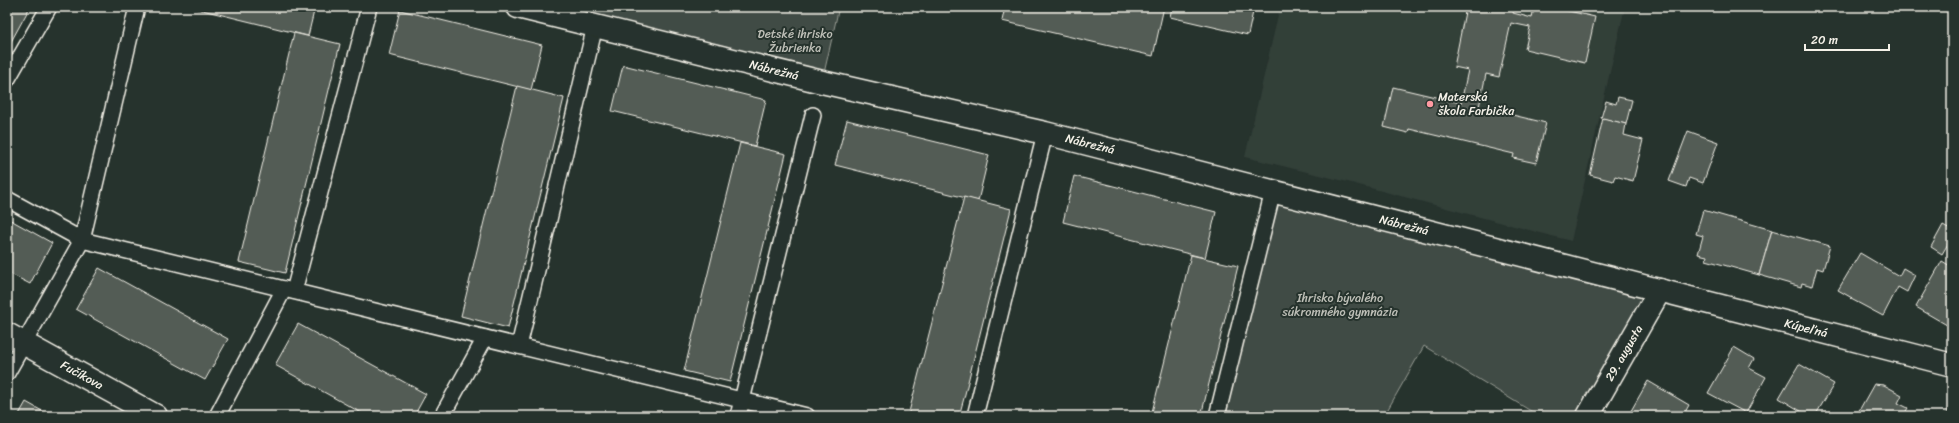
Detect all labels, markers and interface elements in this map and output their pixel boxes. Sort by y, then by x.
park label: Detské ihrisko Žubrienka [758,23,833,59]
scale bar [1805,26,1889,52]
text: 20 m [1811,29,1838,51]
street label: Nábrežná [747,53,801,87]
place label: Materská škola Farbička [1437,86,1515,122]
marker: Materská škola Farbička [1425,99,1435,109]
street label: Nábrežná [1063,127,1117,161]
street label: Nábrežná [1377,208,1431,242]
park label: Ihrisko bývalého súkromného gymnázia [1281,287,1399,323]
street label: Kúpeľná [1782,312,1830,344]
street label: 29. augusta [1599,320,1649,386]
street label: Fučíkova [56,354,108,396]

